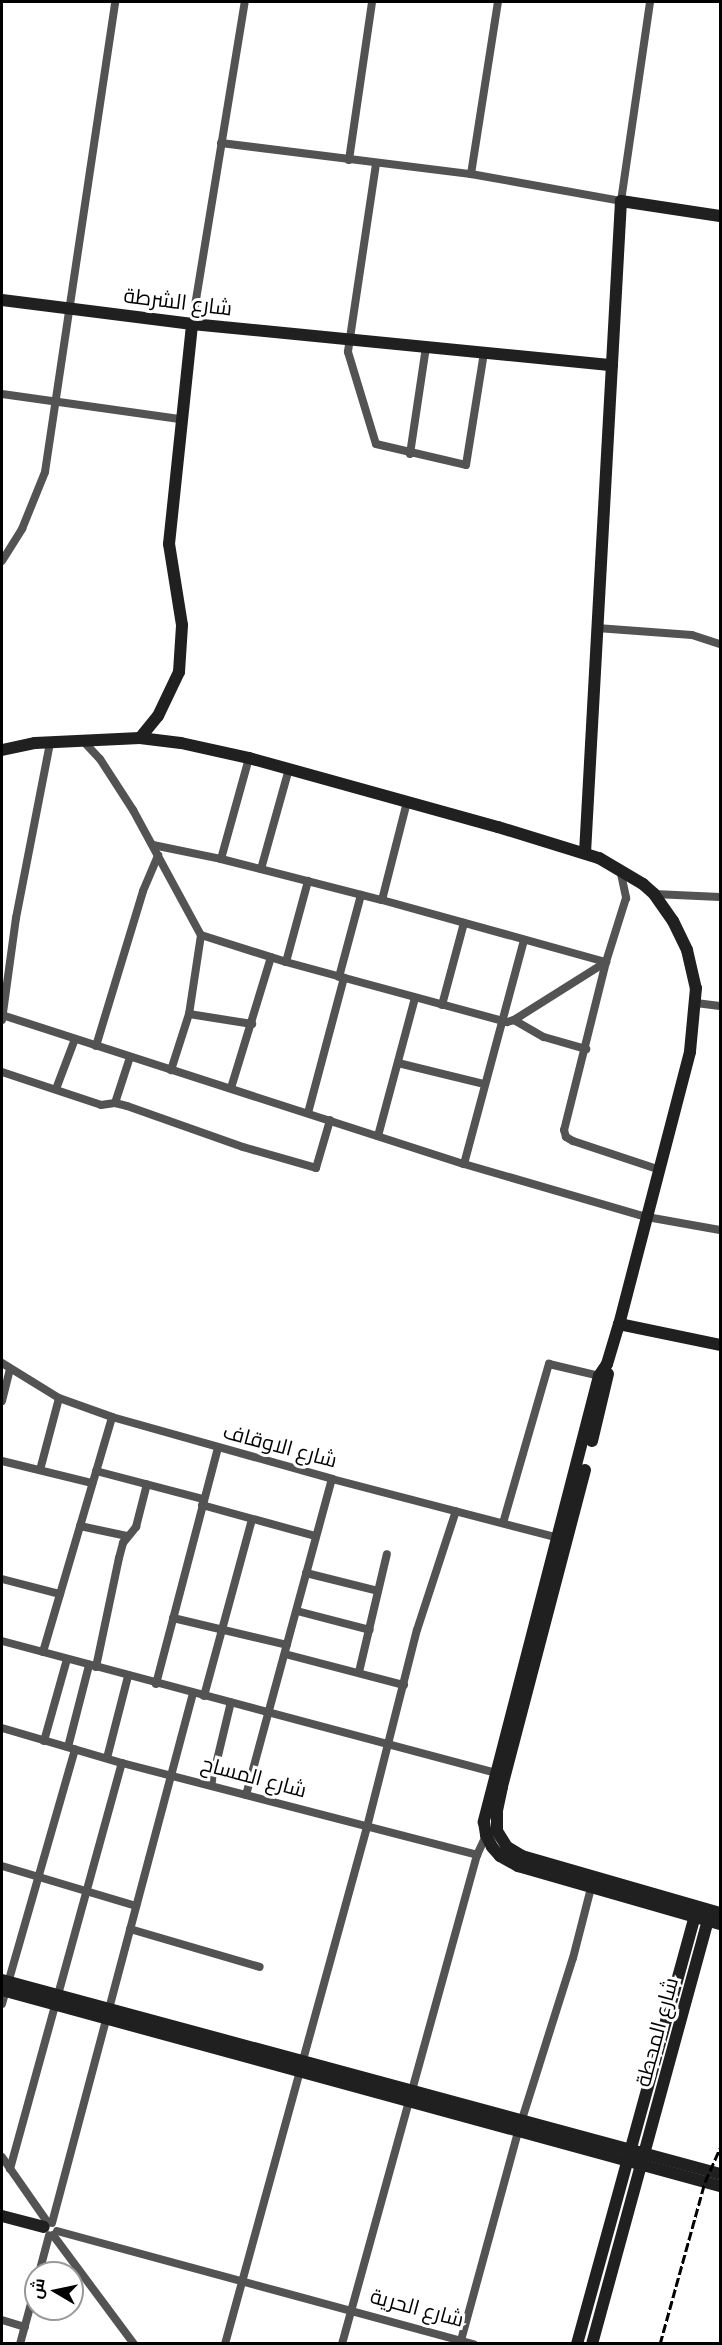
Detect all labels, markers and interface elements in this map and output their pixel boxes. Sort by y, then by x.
street label: شارع الشرطة [122,283,234,321]
street label: شارع الاوقاف [220,1419,340,1473]
street label: شارع المساح [199,1751,309,1803]
street label: شارع المحطة [630,1975,684,2089]
north arrow [24,2261,84,2321]
text: ش [27,2277,49,2300]
street label: شارع الحرية [368,2283,466,2333]

